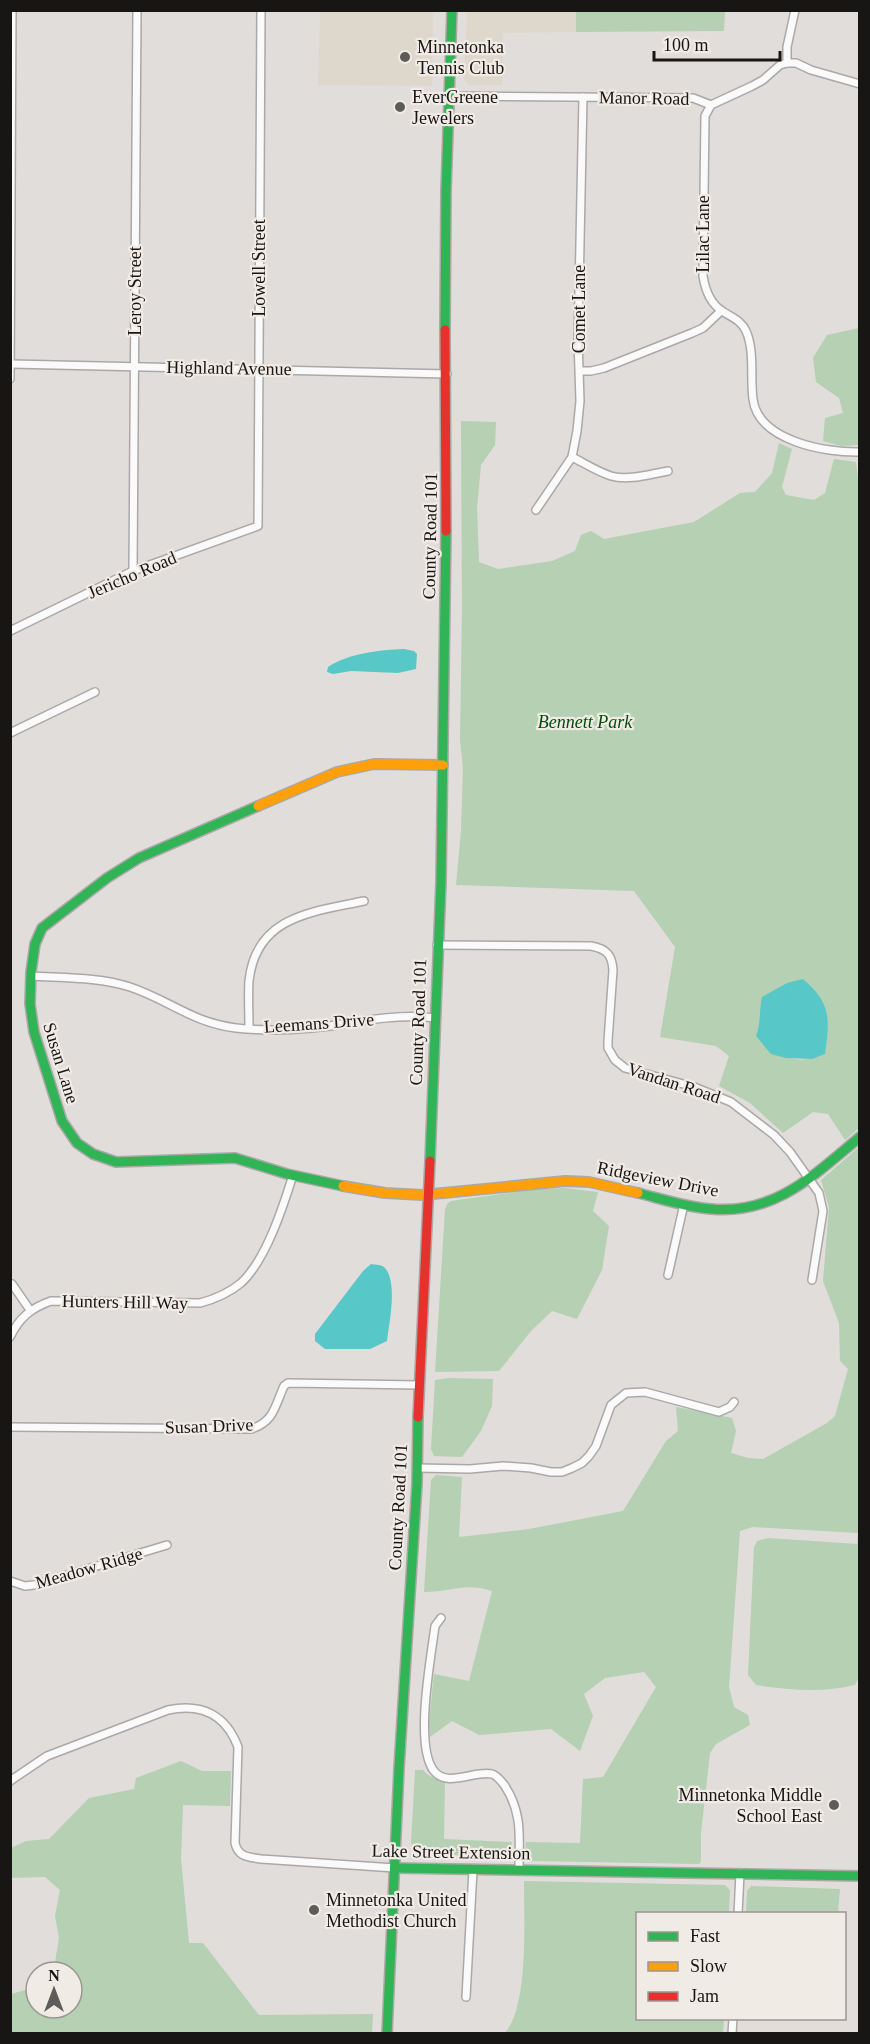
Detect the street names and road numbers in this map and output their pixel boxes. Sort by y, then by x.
street label: Manor Road [599,87,689,109]
street label: Lilac Lane [693,195,713,273]
street label: Lowell Street [249,219,269,317]
street label: Leroy Street [125,246,145,336]
street label: Comet Lane [569,265,589,353]
street label: Highland Avenue [166,357,292,379]
street label: County Road 101 [419,472,441,600]
street label: Jericho Road [85,547,179,603]
street label: County Road 101 [406,958,430,1086]
street label: Leemans Drive [263,1009,375,1037]
street label: Susan Lane [39,1020,83,1106]
street label: Vandan Road [625,1059,723,1107]
street label: Ridgeview Drive [595,1157,721,1201]
street label: Hunters Hill Way [62,1291,188,1313]
street label: Susan Drive [164,1414,254,1438]
street label: County Road 101 [385,1443,411,1571]
street label: Meadow Ridge [33,1543,145,1593]
street label: Lake Street Extension [371,1841,531,1863]

